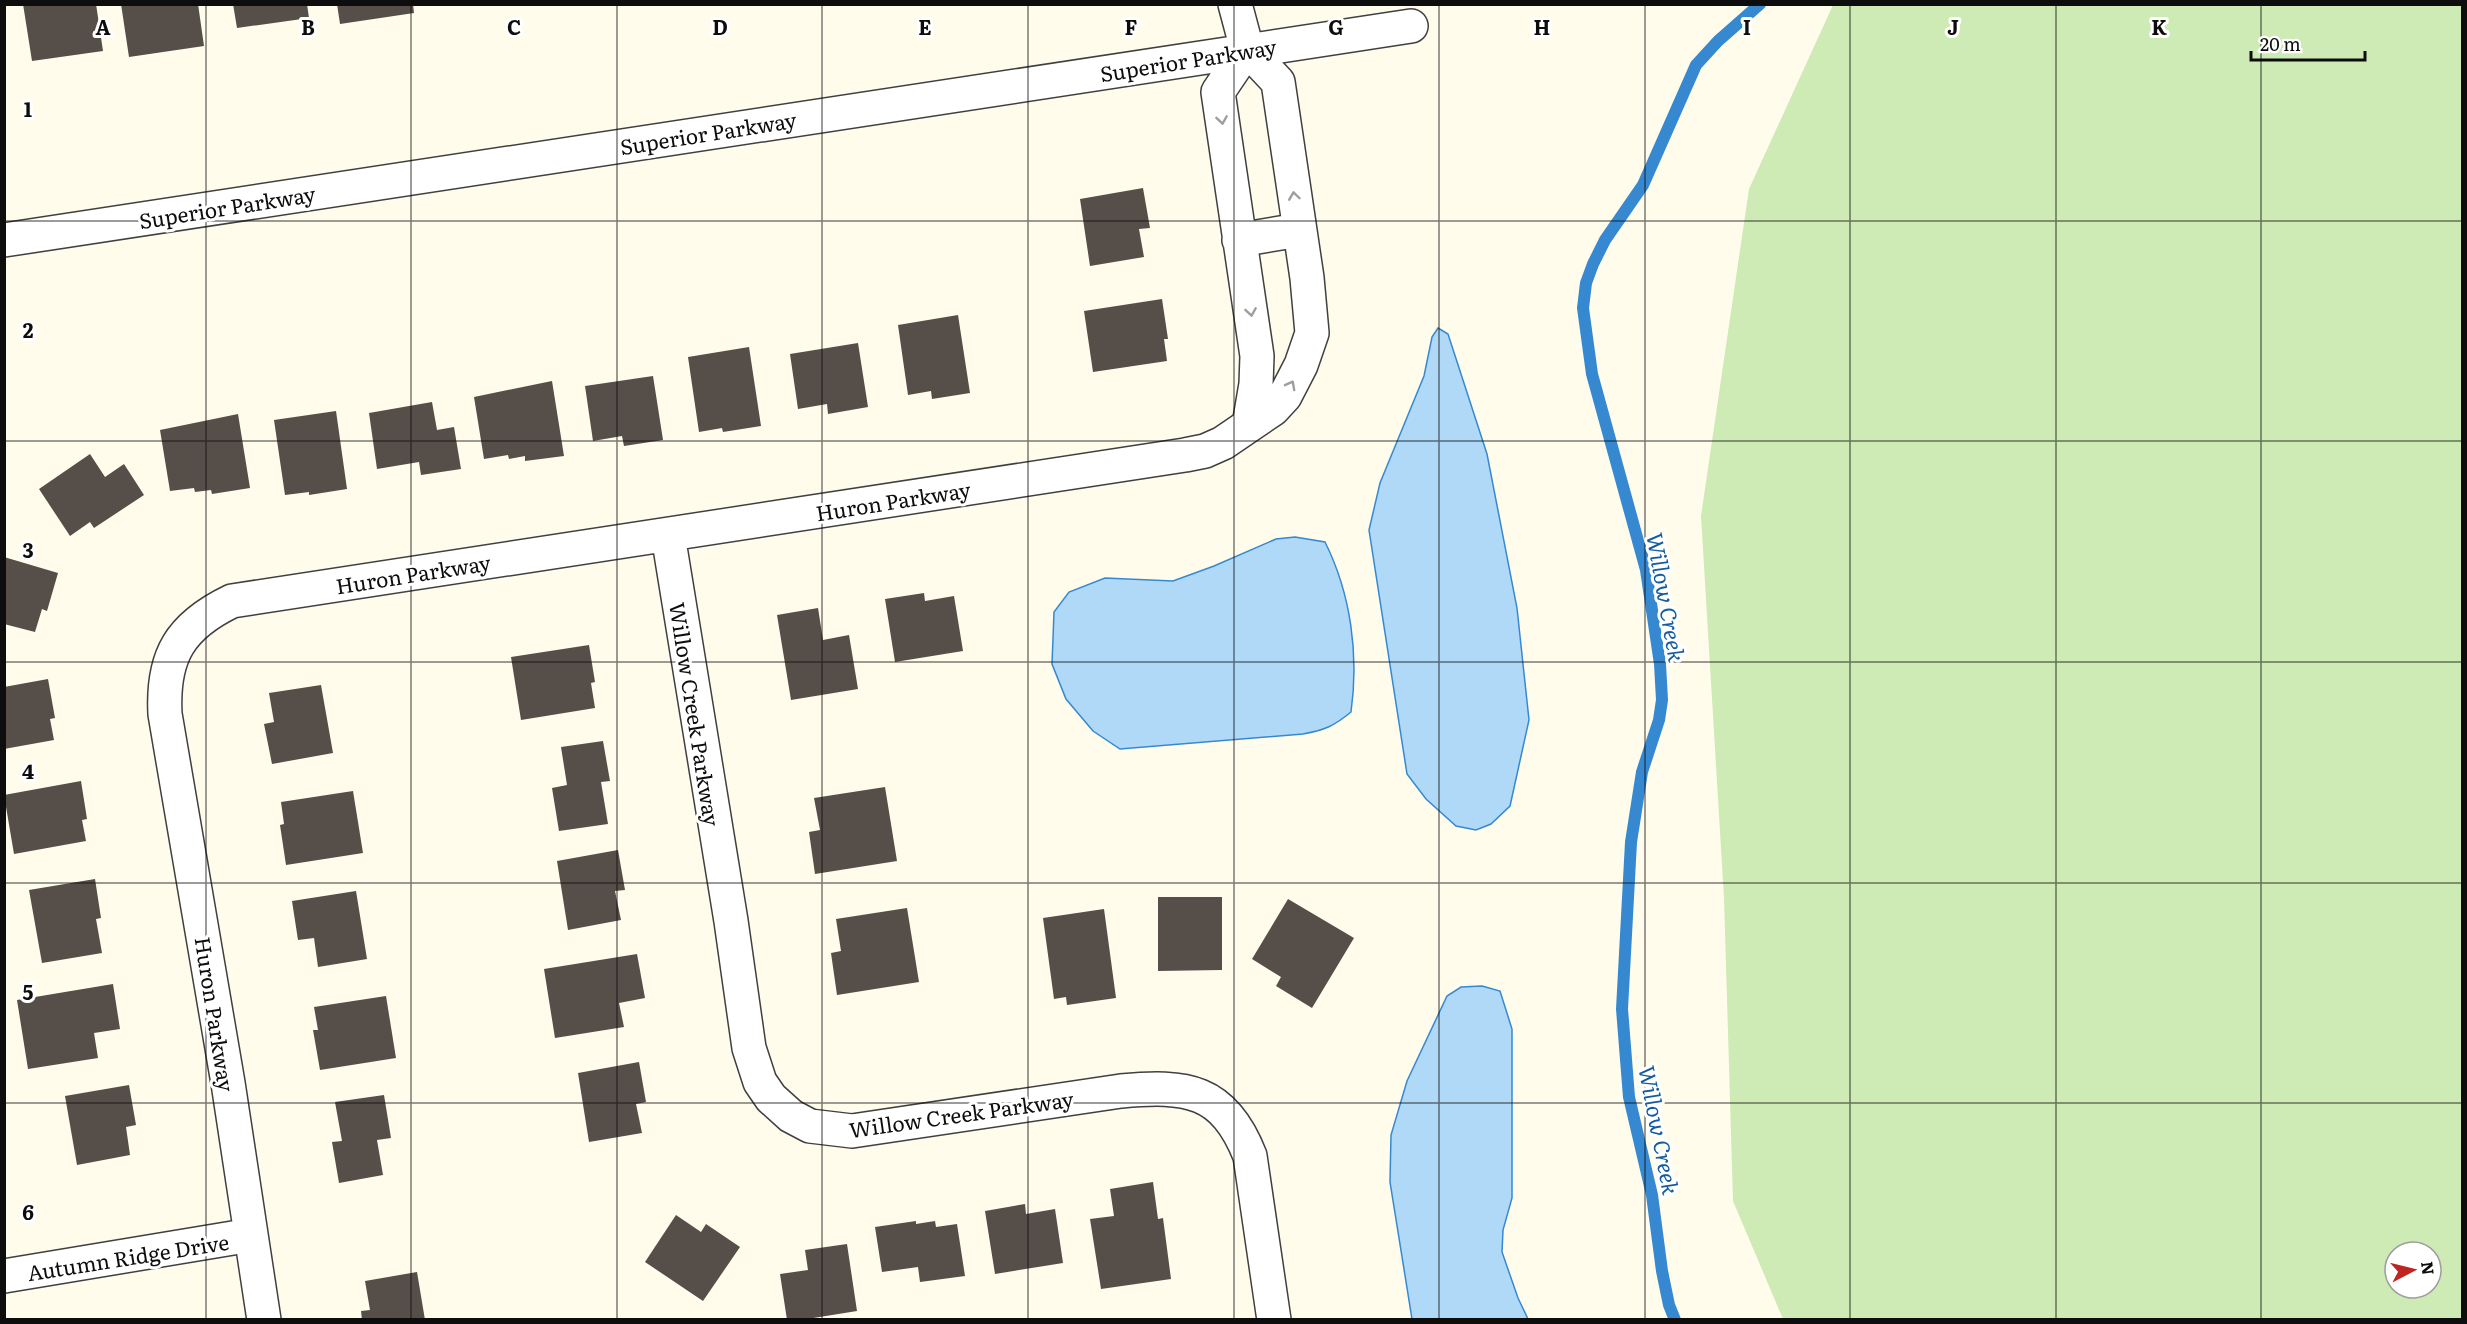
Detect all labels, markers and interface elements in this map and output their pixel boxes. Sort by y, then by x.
text: A [95,11,111,41]
text: B [301,11,315,41]
text: C [507,11,521,41]
text: D [712,11,728,41]
text: E [918,11,932,41]
text: F [1125,11,1138,41]
text: G [1328,11,1344,41]
text: H [1534,11,1550,41]
text: I [1743,11,1751,41]
text: J [1947,11,1959,41]
text: K [2151,11,2167,41]
scale bar [2251,24,2365,62]
street label: Superior Parkway [1098,30,1279,88]
text: 20 m [2260,30,2301,57]
text: 1 [24,93,32,123]
street label: Superior Parkway [618,103,799,161]
one-way arrow [1216,115,1228,124]
street label: Superior Parkway [137,177,318,235]
one-way arrow [1289,191,1301,200]
one-way arrow [1244,308,1256,317]
text: 2 [23,314,34,344]
one-way arrow [1284,381,1295,391]
street label: Huron Parkway [813,472,973,528]
water label: Willow Creek [1639,530,1695,664]
text: 3 [22,534,34,564]
street label: Huron Parkway [333,545,493,601]
street label: Willow Creek Parkway [663,600,729,829]
text: 4 [22,755,34,785]
street label: Huron Parkway [188,934,244,1094]
text: 5 [23,976,34,1006]
water label: Willow Creek [1631,1063,1689,1197]
street label: Willow Creek Parkway [847,1082,1076,1144]
text: 6 [22,1196,34,1226]
street label: Autumn Ridge Drive [25,1225,231,1287]
north arrow [2383,1240,2443,1300]
text: N [2416,1260,2442,1276]

